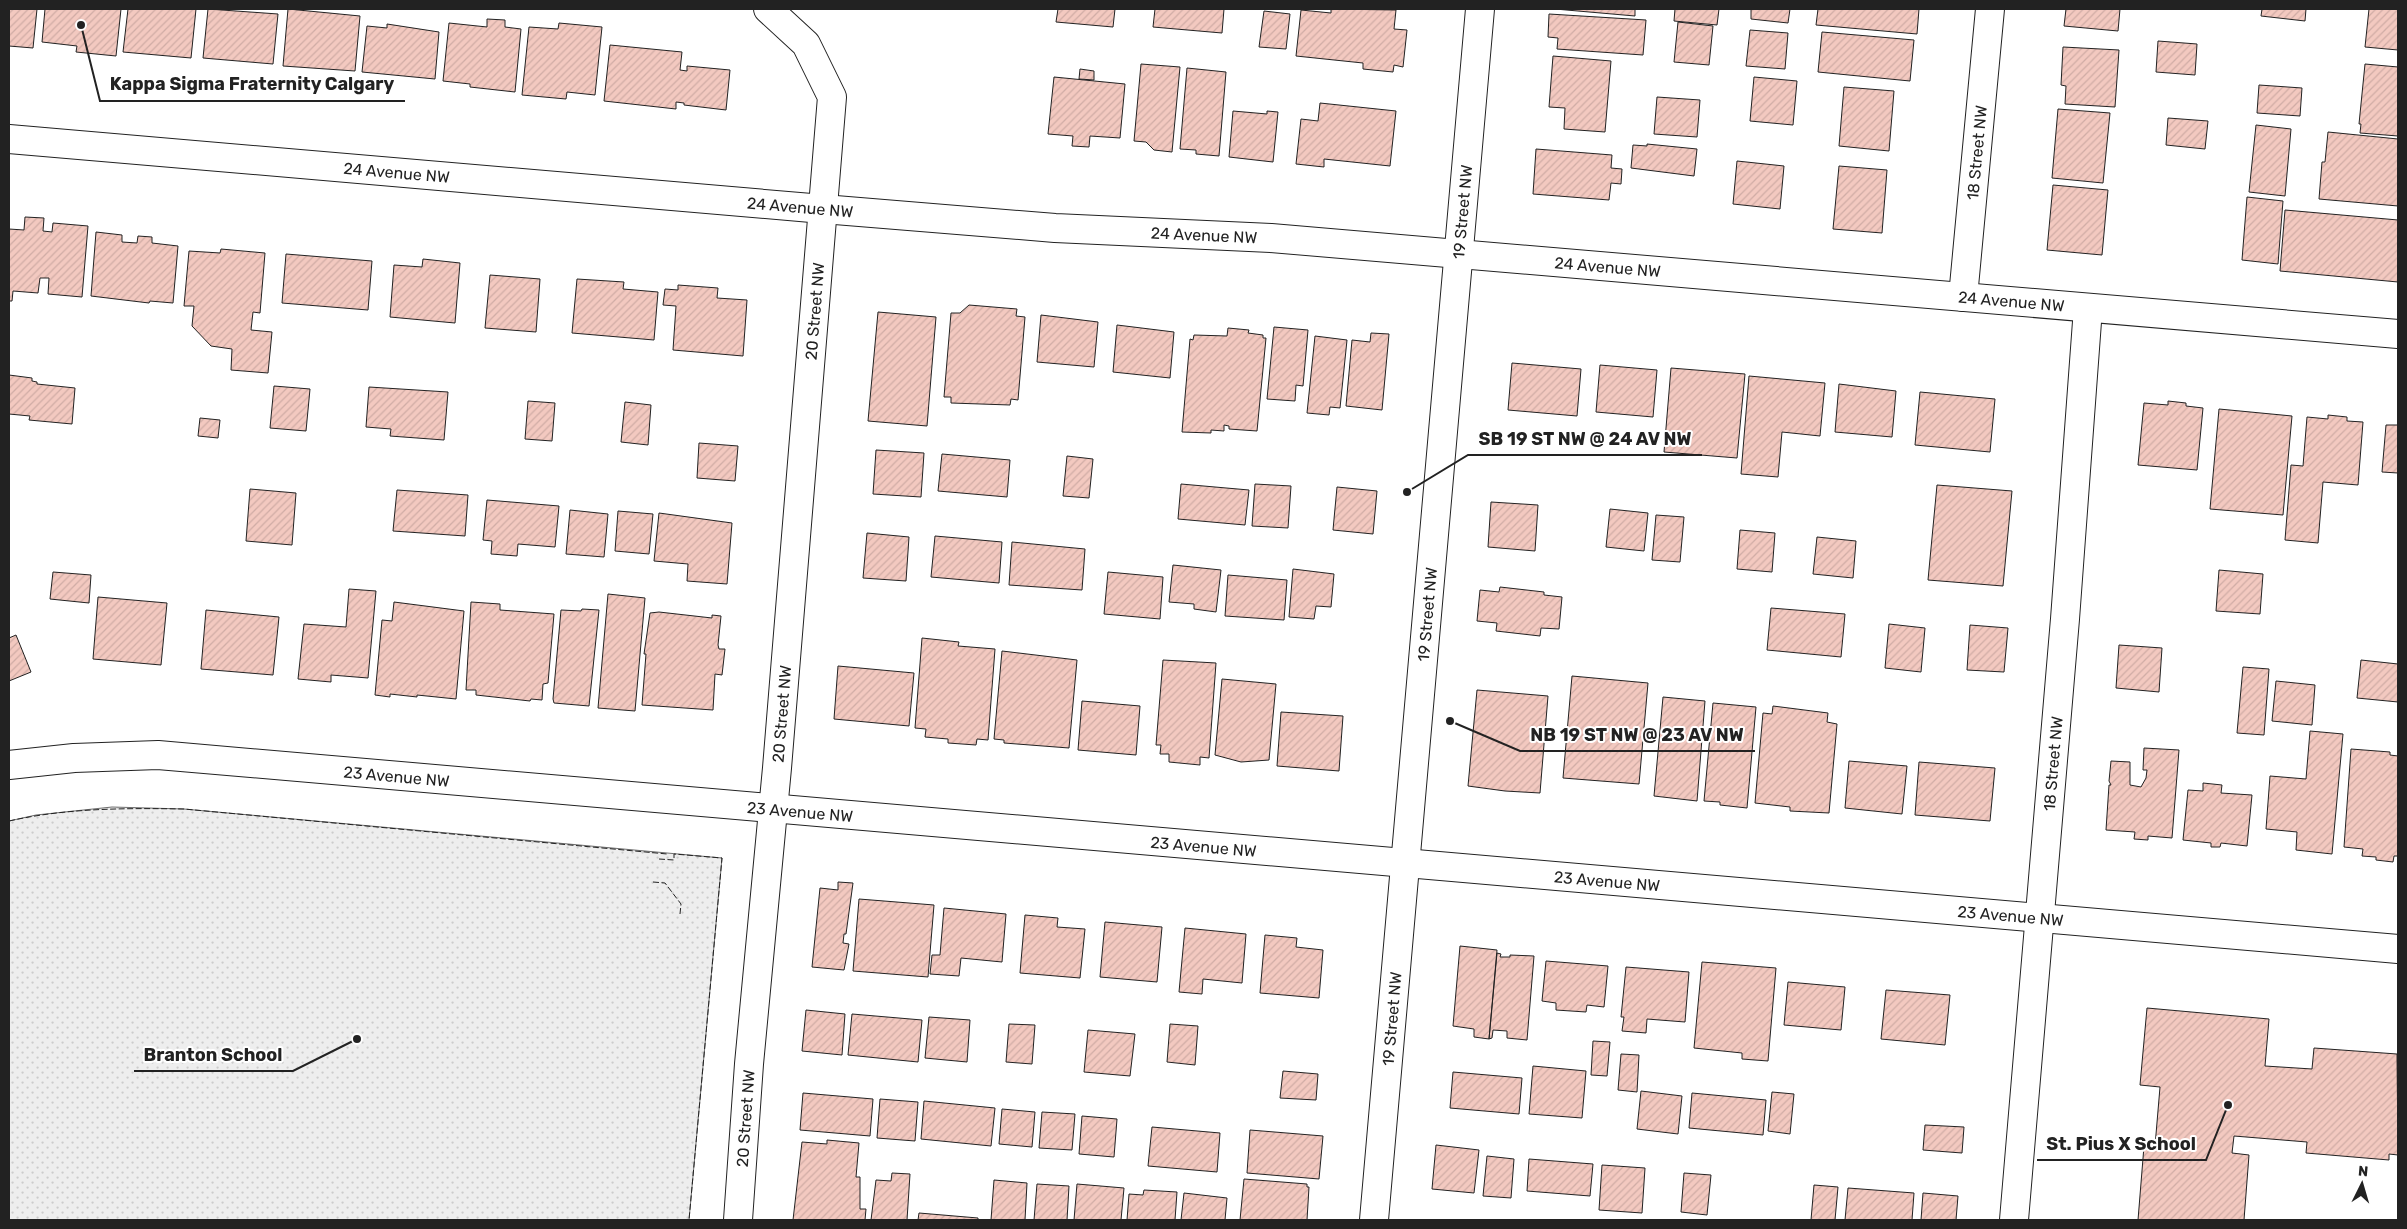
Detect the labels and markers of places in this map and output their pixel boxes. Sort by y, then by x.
callout: Kappa Sigma Fraternity Calgary [100,68,405,101]
callout: SB 19 ST NW @ 24 AV NW [1468,422,1702,455]
callout: NB 19 ST NW @ 23 AV NW [1520,718,1755,751]
callout: Branton School [134,1038,293,1071]
callout: St. Pius X School [2037,1127,2206,1160]

